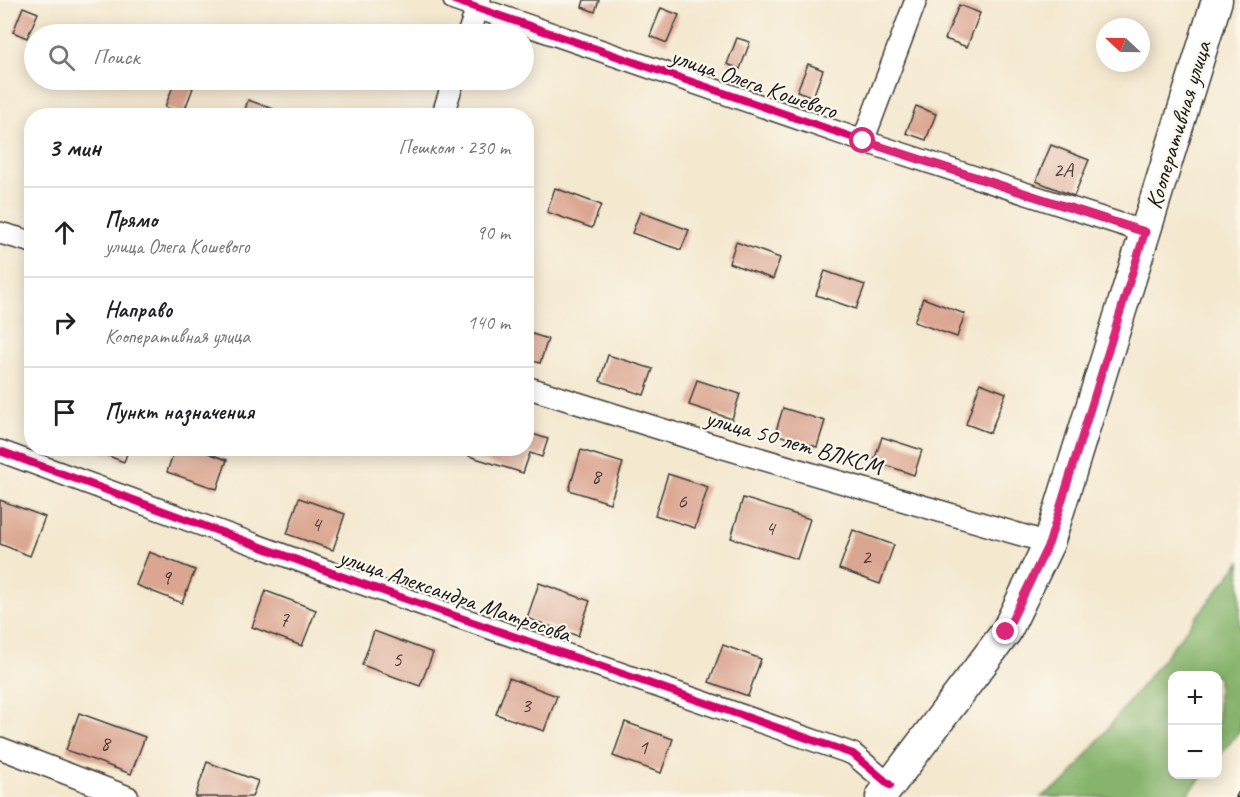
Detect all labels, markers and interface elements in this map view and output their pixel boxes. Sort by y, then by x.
north arrow [1096,18,1150,72]
search box [24,24,534,90]
street label: Кооперативная улица [1138,36,1218,213]
street label: улица Олега Кошевого [665,40,842,126]
icon: search [45,41,78,74]
text: Поиск [93,43,139,71]
route start [849,127,875,153]
text: 3 мин [48,131,101,164]
text: Пешком · 230 m [398,135,510,160]
house number: 2А [1053,157,1074,183]
text: Прямо [105,206,157,234]
icon: ahead [48,216,81,249]
text: 90 m [476,220,510,245]
text: улица Олега Кошевого [105,234,250,259]
text: Направо [105,296,172,324]
icon: right [48,306,81,339]
text: 140 m [467,310,510,335]
text: Кооперативная улица [105,324,250,349]
icon: arrive [48,396,81,429]
text: Пункт назначения [105,398,254,426]
street label: улица 50 лет ВЛКСМ [700,402,887,482]
house number: 8 [591,463,603,489]
house number: 6 [677,488,687,514]
house number: 4 [311,511,323,537]
house number: 4 [765,515,777,541]
street label: улица Александра Матросова [333,541,576,649]
house number: 2 [861,544,872,570]
house number: 9 [161,564,172,590]
house number: 7 [279,606,290,632]
route end [992,618,1018,644]
house number: 5 [392,646,403,672]
map controls [1168,671,1222,779]
button: + [1168,671,1222,725]
house number: 3 [521,692,532,718]
button: − [1168,725,1222,779]
house number: 8 [100,730,112,756]
house number: 1 [638,734,649,760]

